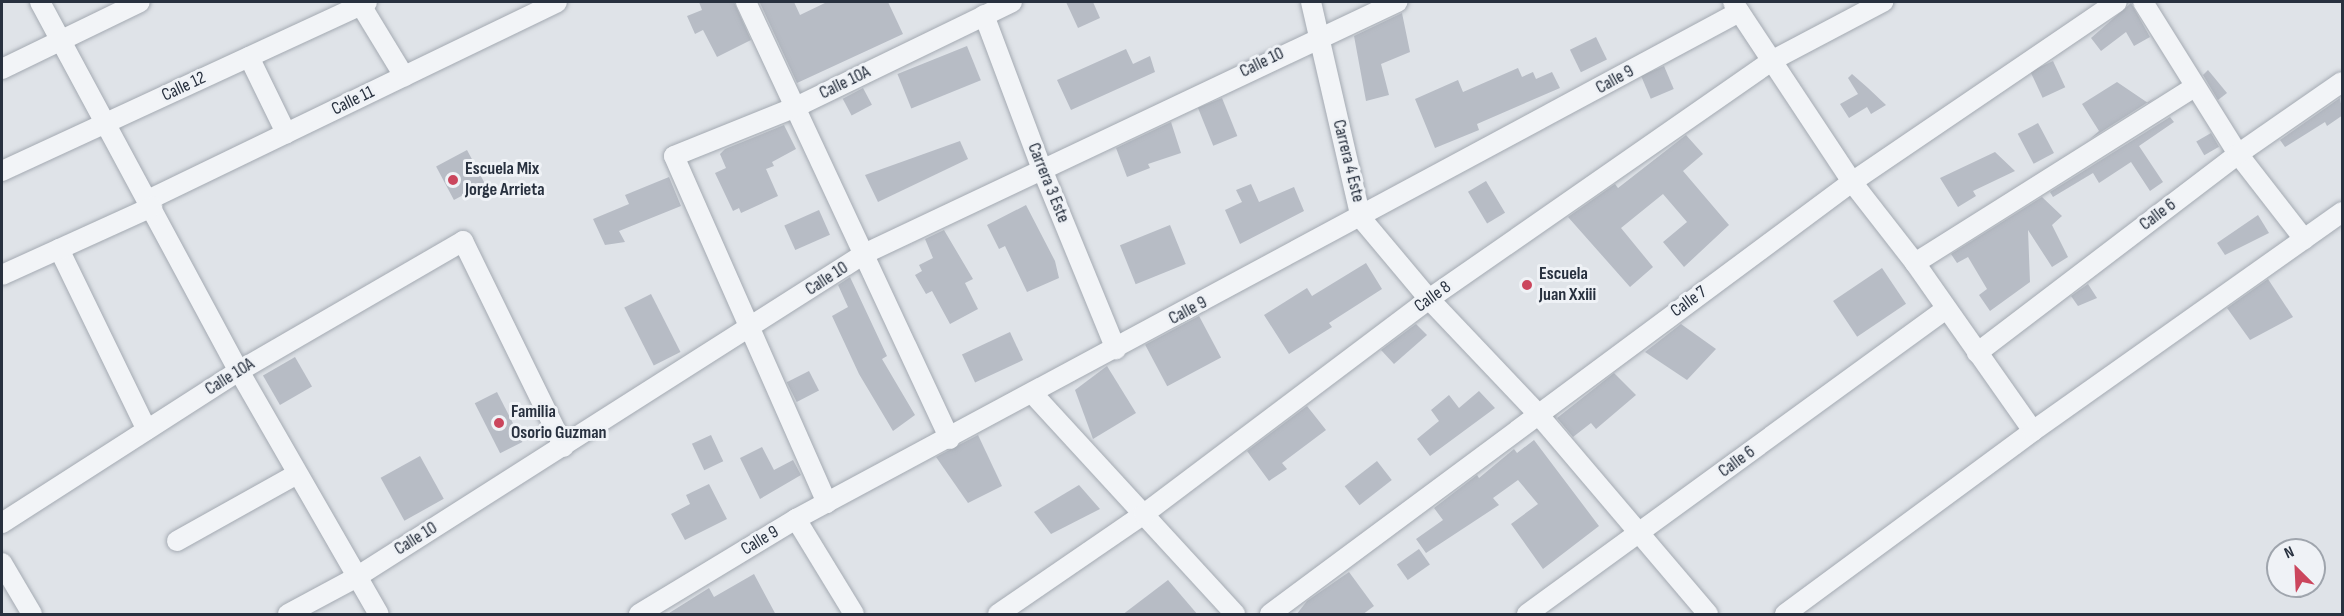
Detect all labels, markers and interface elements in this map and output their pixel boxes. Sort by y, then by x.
street label: Calle 10 [1236,43,1288,83]
street label: Calle 10A [816,61,874,105]
street label: Calle 9 [1592,61,1638,99]
street label: Calle 12 [159,67,209,107]
street label: Calle 11 [328,81,378,121]
street label: Carrera 4 Este [1327,118,1369,204]
street label: Carrera 3 Este [1022,140,1074,226]
place label: Escuela Mix Jorge Arrieta [465,159,545,201]
marker: Escuela Mix Jorge Arrieta [446,173,460,187]
street label: Calle 6 [2136,194,2180,236]
street label: Calle 10 [802,257,852,301]
place label: Escuela Juan Xxiii [1539,264,1596,306]
street label: Calle 8 [1410,276,1456,318]
marker: Escuela Juan Xxiii [1520,278,1534,292]
street label: Calle 7 [1667,282,1711,322]
street label: Calle 9 [1165,292,1211,330]
street label: Calle 10A [201,354,259,400]
place label: Familia Osorio Guzman [511,402,607,444]
marker: Familia Osorio Guzman [492,416,506,430]
street label: Calle 6 [1714,441,1760,483]
street label: Calle 10 [391,518,441,560]
street label: Calle 9 [737,521,783,561]
north arrow [2266,538,2326,598]
text: N [2282,543,2297,563]

